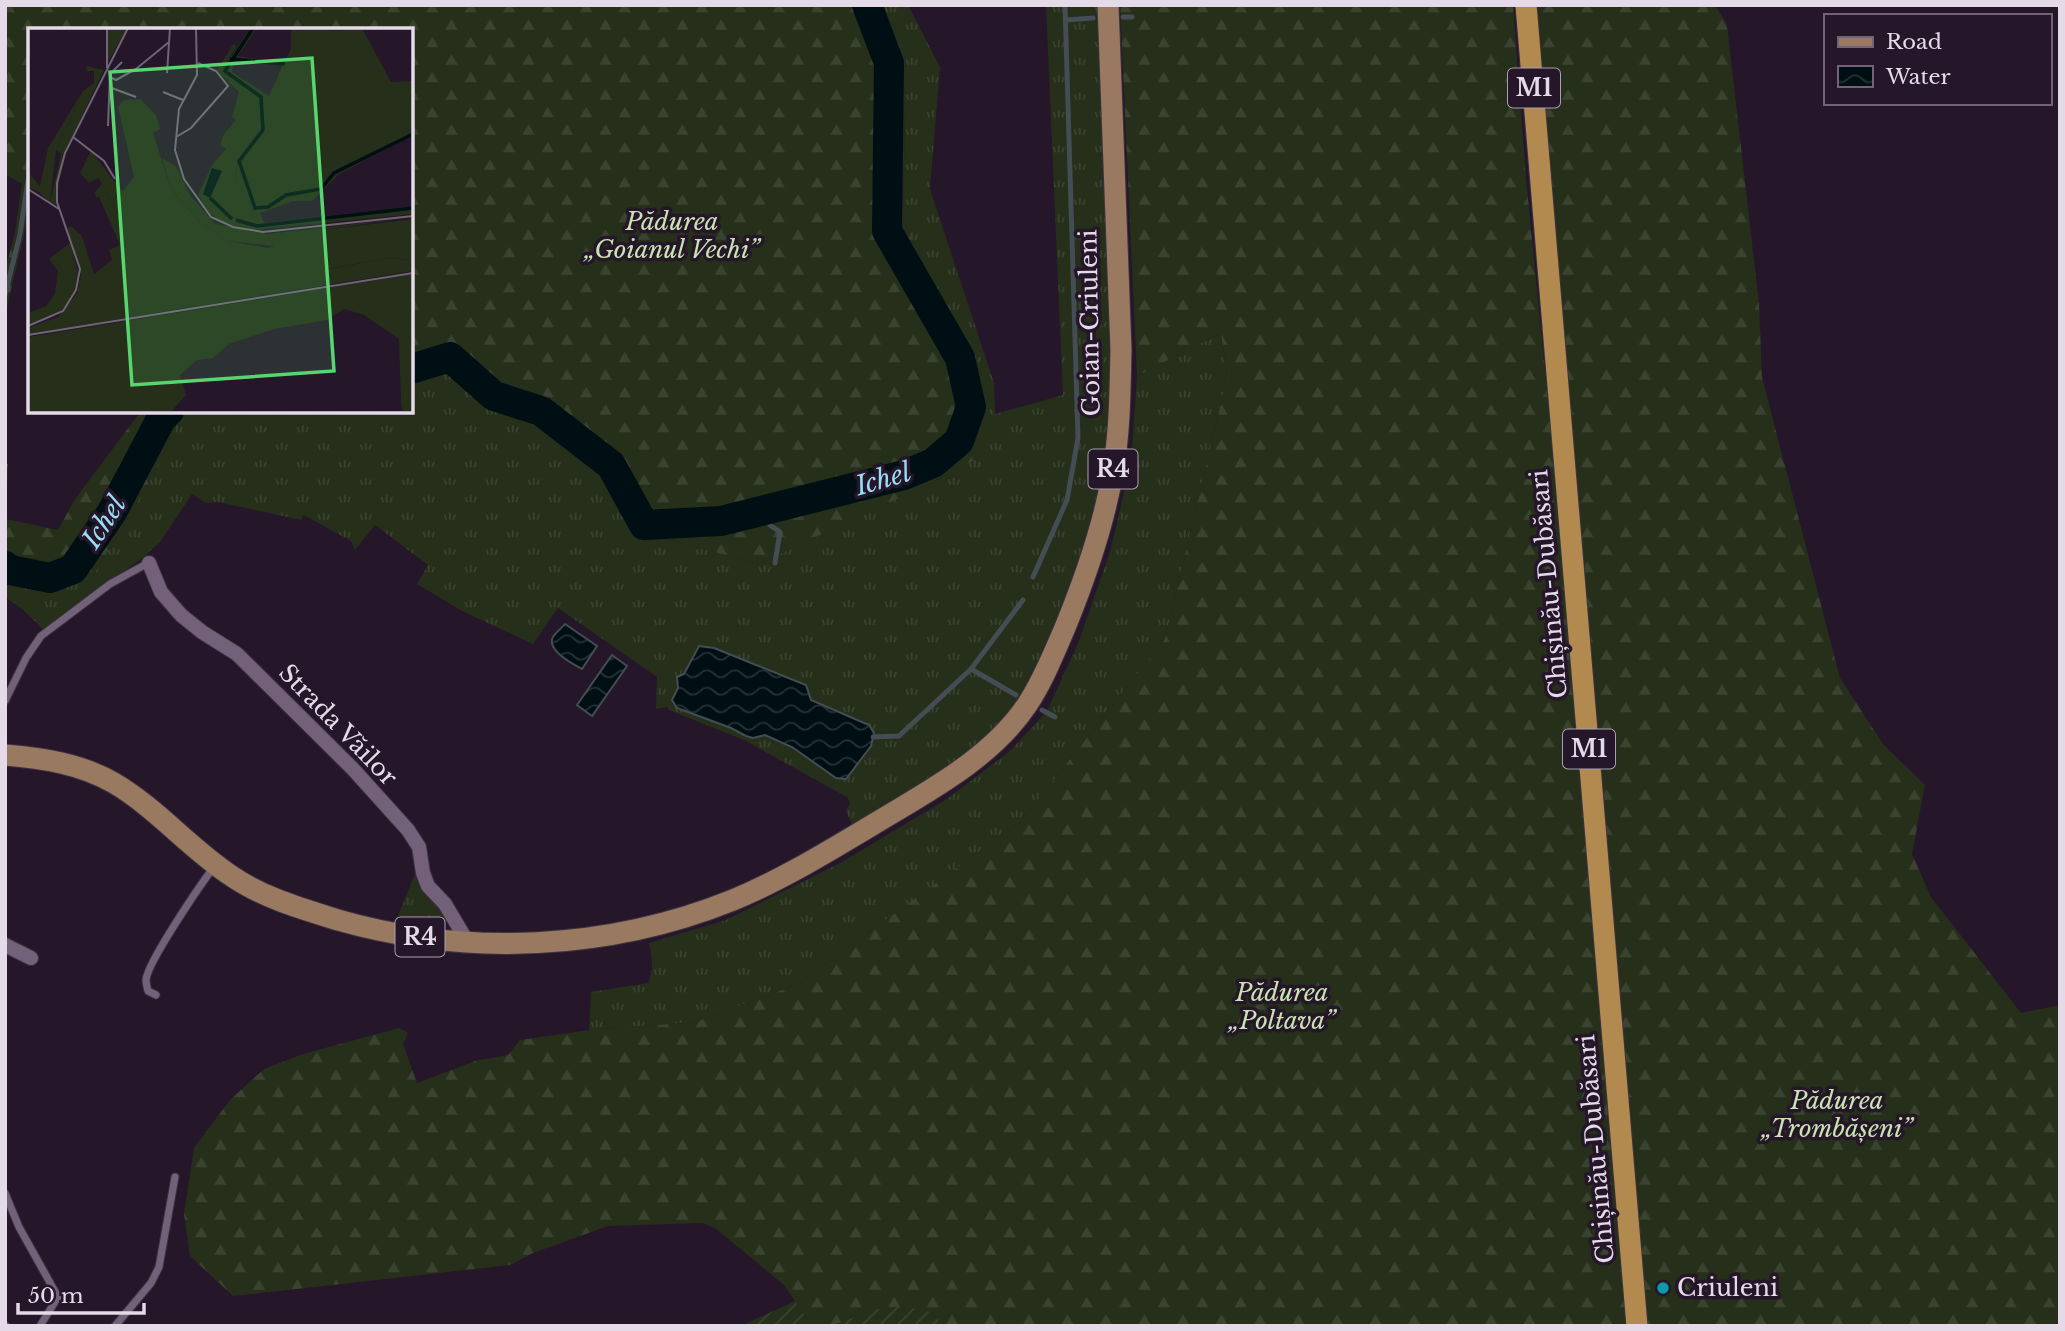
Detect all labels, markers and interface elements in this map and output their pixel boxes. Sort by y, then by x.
legend [1824,14,2051,105]
inset map [28,28,413,413]
text: Road [1886,29,1942,55]
text: Water [1885,64,1950,90]
road number: M1 [1508,68,1560,108]
park label: Pădurea „Goianul Vechi” [583,207,762,264]
street label: Goian-Criuleni [1073,229,1106,417]
road number: R4 [1088,449,1138,489]
water label: Ichel [851,456,915,502]
street label: Chișinău-Dubăsari [1524,468,1573,700]
water label: Ichel [75,489,133,555]
street label: Strada Văilor [273,658,404,792]
road number: M1 [1563,730,1615,768]
road number: R4 [396,918,444,956]
park label: Pădurea „Poltava” [1227,978,1338,1035]
street label: Chișinău-Dubăsari [1571,1033,1620,1265]
park label: Pădurea „Trombășeni” [1759,1086,1915,1143]
scale bar [18,1272,144,1316]
place label: Criuleni [1677,1273,1778,1302]
marker: Criuleni [1655,1280,1671,1296]
text: 50 m [28,1283,84,1309]

